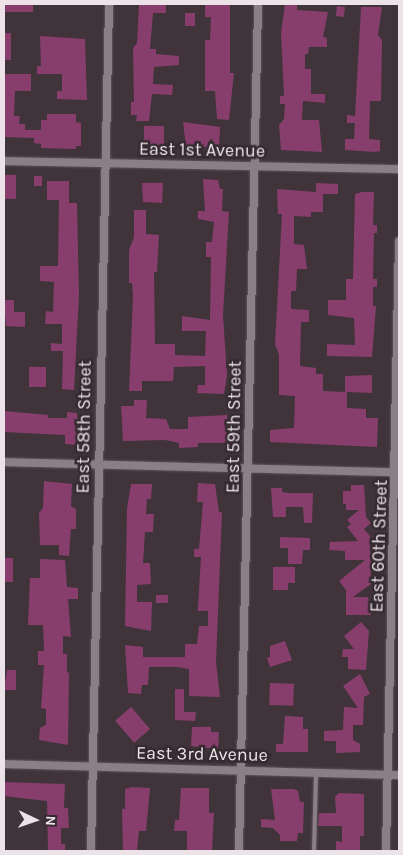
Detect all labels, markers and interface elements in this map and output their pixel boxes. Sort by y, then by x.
street label: East 1st Avenue [139,138,265,162]
street label: East 58th Street [72,360,96,494]
street label: East 59th Street [222,361,246,493]
street label: East 60th Street [366,479,392,613]
street label: East 3rd Avenue [136,742,268,766]
north arrow [10,795,60,845]
text: N [42,815,59,826]

